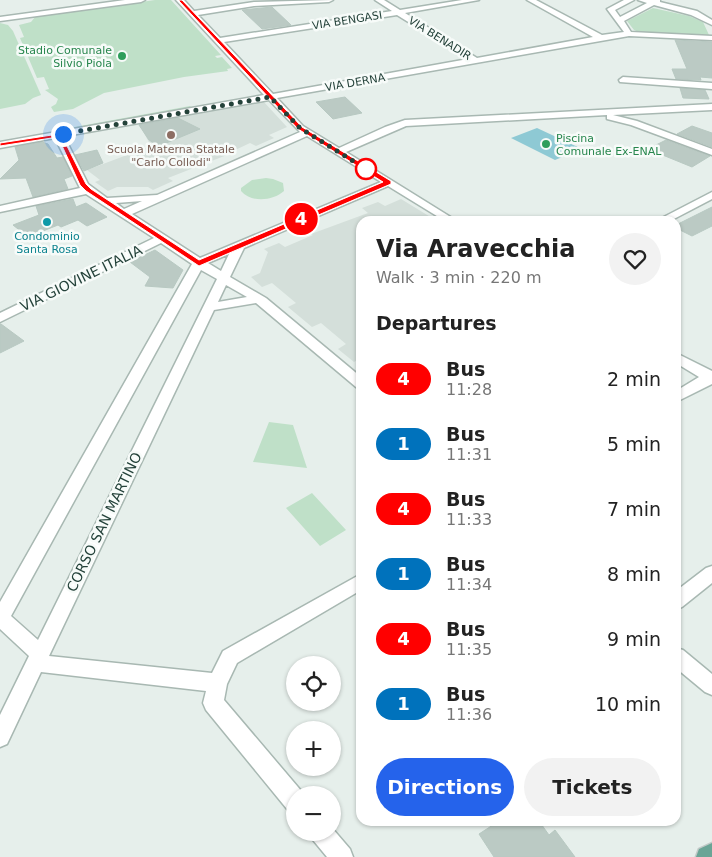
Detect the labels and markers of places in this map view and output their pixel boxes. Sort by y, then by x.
place label: Stadio Comunale Silvio Piola [18,44,112,70]
marker: Stadio Comunale Silvio Piola [116,50,128,62]
marker: Scuola Materna Statale "Carlo Collodi" [165,129,177,141]
place label: Piscina Comunale Ex-ENAL [556,132,662,158]
marker: Piscina Comunale Ex-ENAL [540,138,552,150]
place label: Scuola Materna Statale "Carlo Collodi" [107,143,235,169]
unlabelled marker [355,158,377,180]
marker: Condominio Santa Rosa [41,216,53,228]
place label: Condominio Santa Rosa [14,230,80,256]

